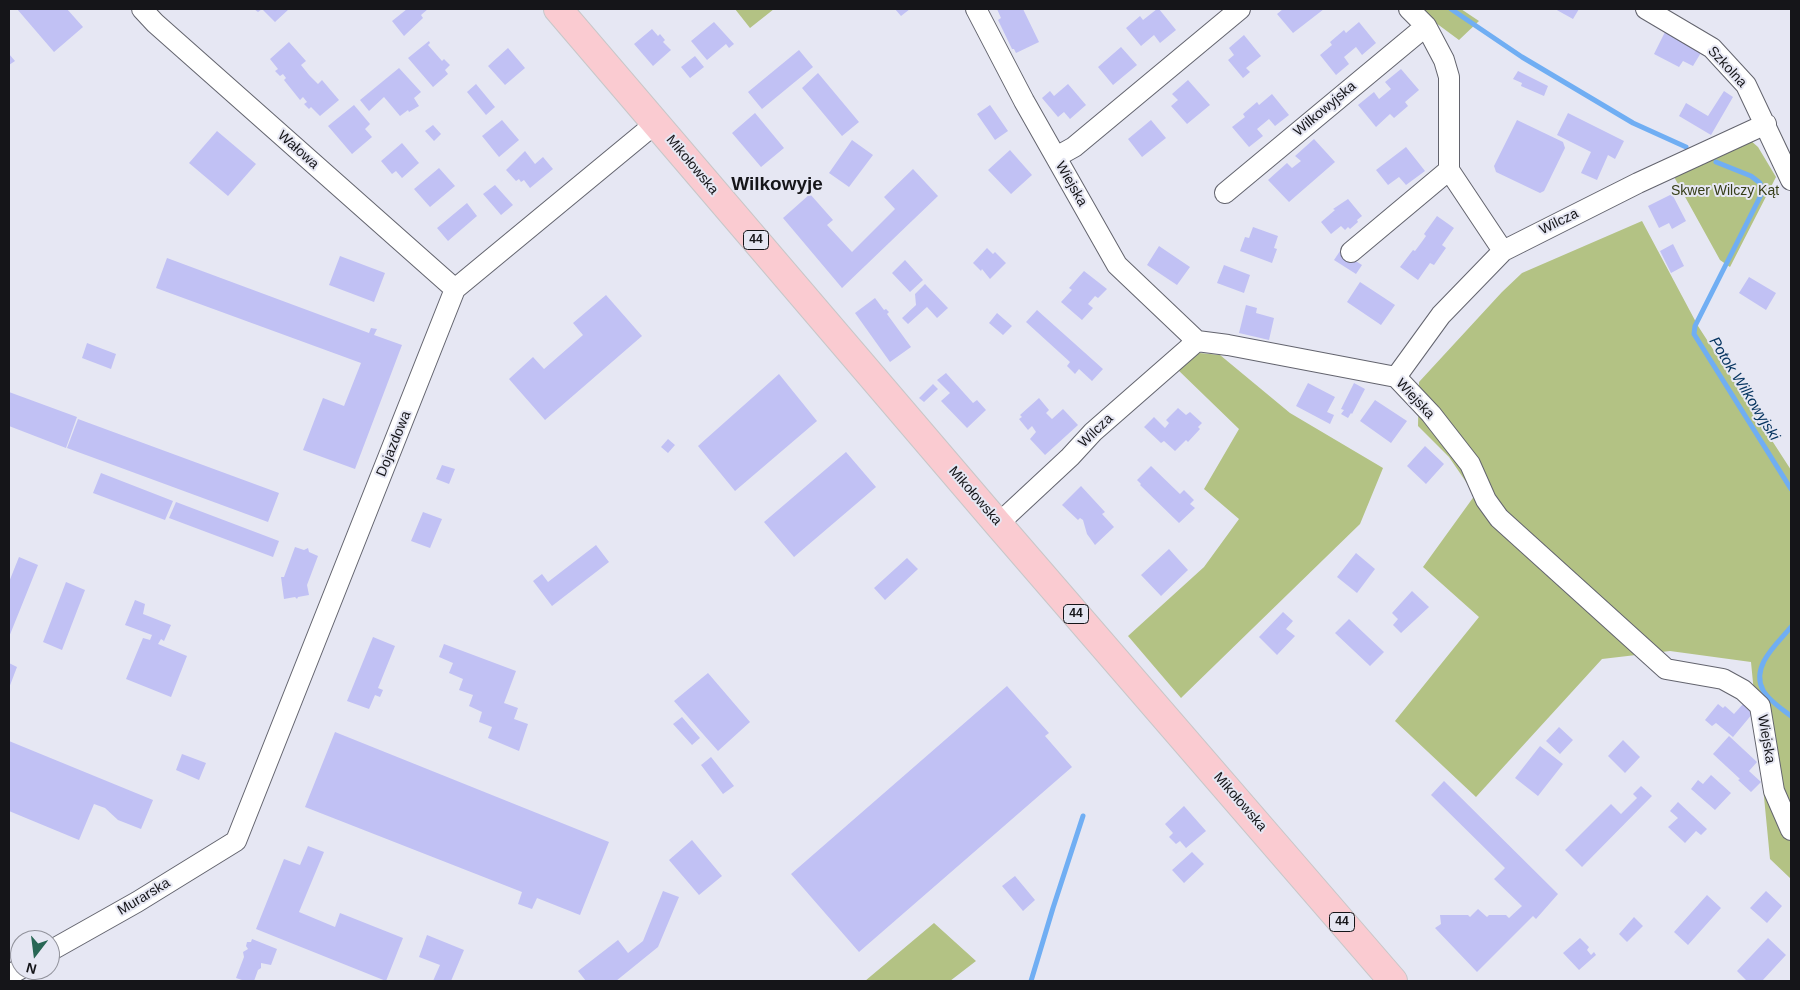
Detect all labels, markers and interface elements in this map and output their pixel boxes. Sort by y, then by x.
street label: Szkolna [1704,43,1750,91]
street label: Wilkowyjska [1290,78,1360,140]
street label: Wałowa [274,127,322,173]
street label: Mikołowska [662,132,722,198]
street label: Wiejska [1051,159,1091,209]
district label: Wilkowyje [731,174,823,196]
park label: Skwer Wilczy Kąt [1671,183,1779,199]
street label: Wilcza [1537,205,1581,239]
road number: 44 [744,230,768,250]
water label: Potok Wilkowyjski [1705,334,1783,444]
street label: Wiejska [1392,375,1438,423]
street label: Dojazdowa [373,409,415,479]
street label: Wilcza [1075,411,1117,451]
street label: Mikołowska [945,463,1005,529]
road number: 44 [1064,604,1088,624]
street label: Wiejska [1753,713,1779,765]
street label: Mikołowska [1210,769,1270,835]
street label: Murarska [115,875,173,919]
road number: 44 [1330,912,1354,932]
north arrow [10,930,60,980]
text: N [24,959,38,978]

